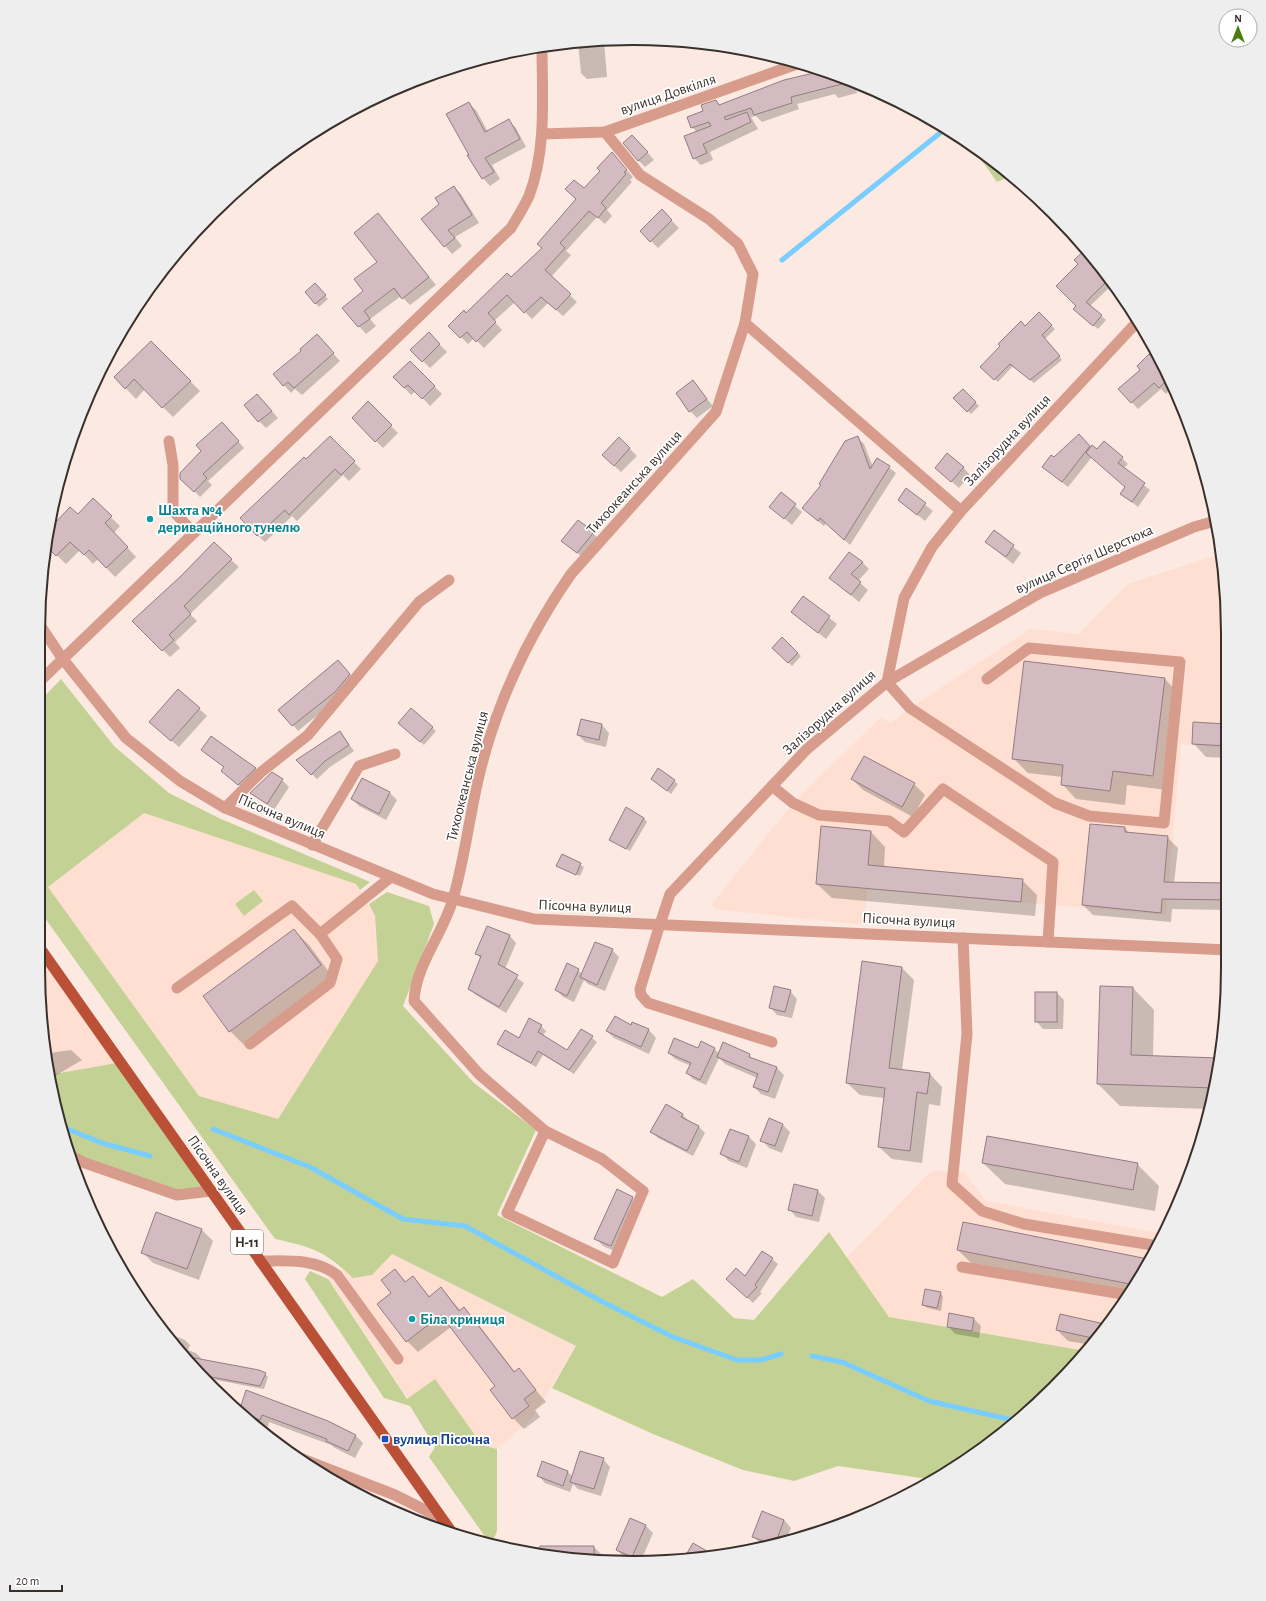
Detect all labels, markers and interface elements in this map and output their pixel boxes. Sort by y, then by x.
north arrow [1218,8,1258,48]
text: N [1234,13,1242,24]
street label: вулиця Довкілля [618,71,718,118]
street label: Залізорудна вулиця [961,392,1053,489]
street label: Тихоокеанська вулиця [584,428,685,537]
place label: Шахта №4 дериваційного тунелю [158,503,300,535]
marker: Шахта №4 дериваційного тунелю [145,514,155,524]
street label: вулиця Сергія Шерстюка [1013,522,1155,597]
street label: Залізорудна вулиця [780,667,879,758]
street label: Тихоокеанська вулиця [444,709,491,843]
street label: Пісочна вулиця [236,791,328,842]
street label: Пісочна вулиця [538,897,632,916]
street label: Пісочна вулиця [862,911,956,930]
street label: Пісочна вулиця [185,1133,251,1218]
road number: Н-11 [231,1230,263,1254]
place label: Біла криниця [420,1312,505,1327]
marker: Біла криниця [407,1314,417,1324]
place label: вулиця Пісочна [393,1432,490,1447]
marker: вулиця Пісочна [380,1434,390,1444]
scale bar [10,1567,62,1593]
text: 20 m [16,1575,39,1587]

